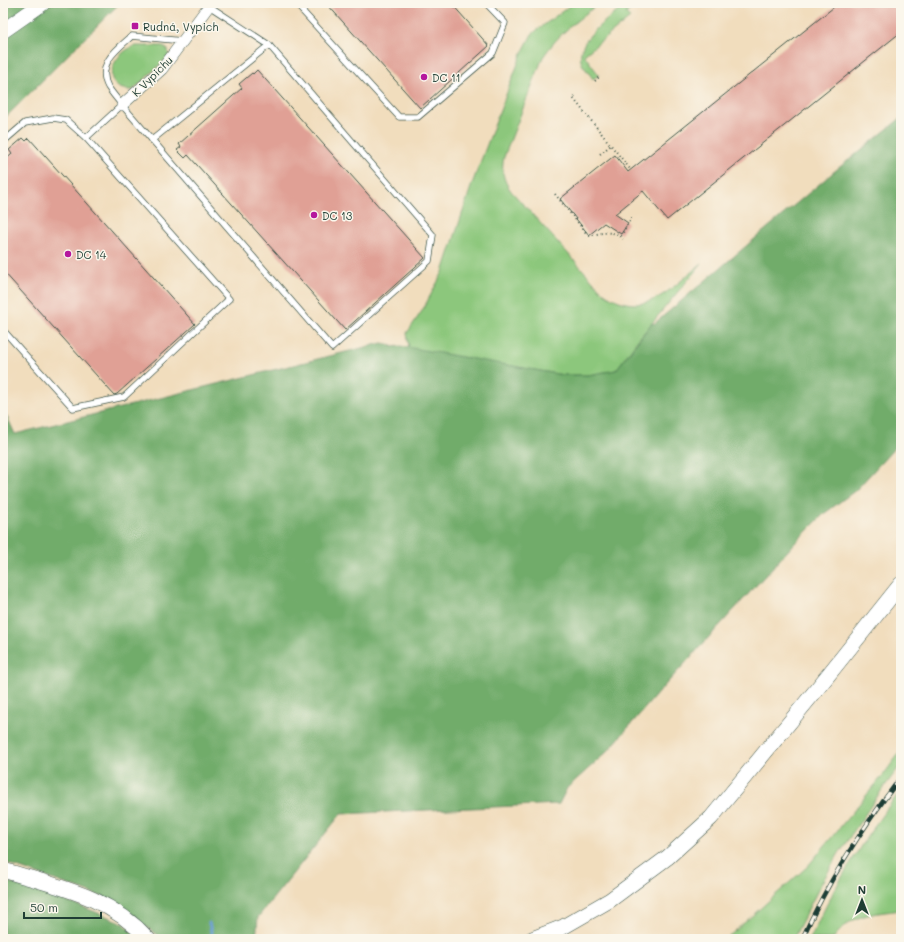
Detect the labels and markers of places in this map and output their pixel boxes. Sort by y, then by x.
place label: Rudná, Vypich [143,19,218,34]
marker: Rudná, Vypich [130,21,140,31]
place label: DC 11 [432,70,461,85]
marker: DC 11 [419,72,429,82]
place label: DC 13 [322,208,353,223]
marker: DC 13 [309,210,319,220]
place label: DC 14 [76,247,107,262]
marker: DC 14 [63,249,73,259]

